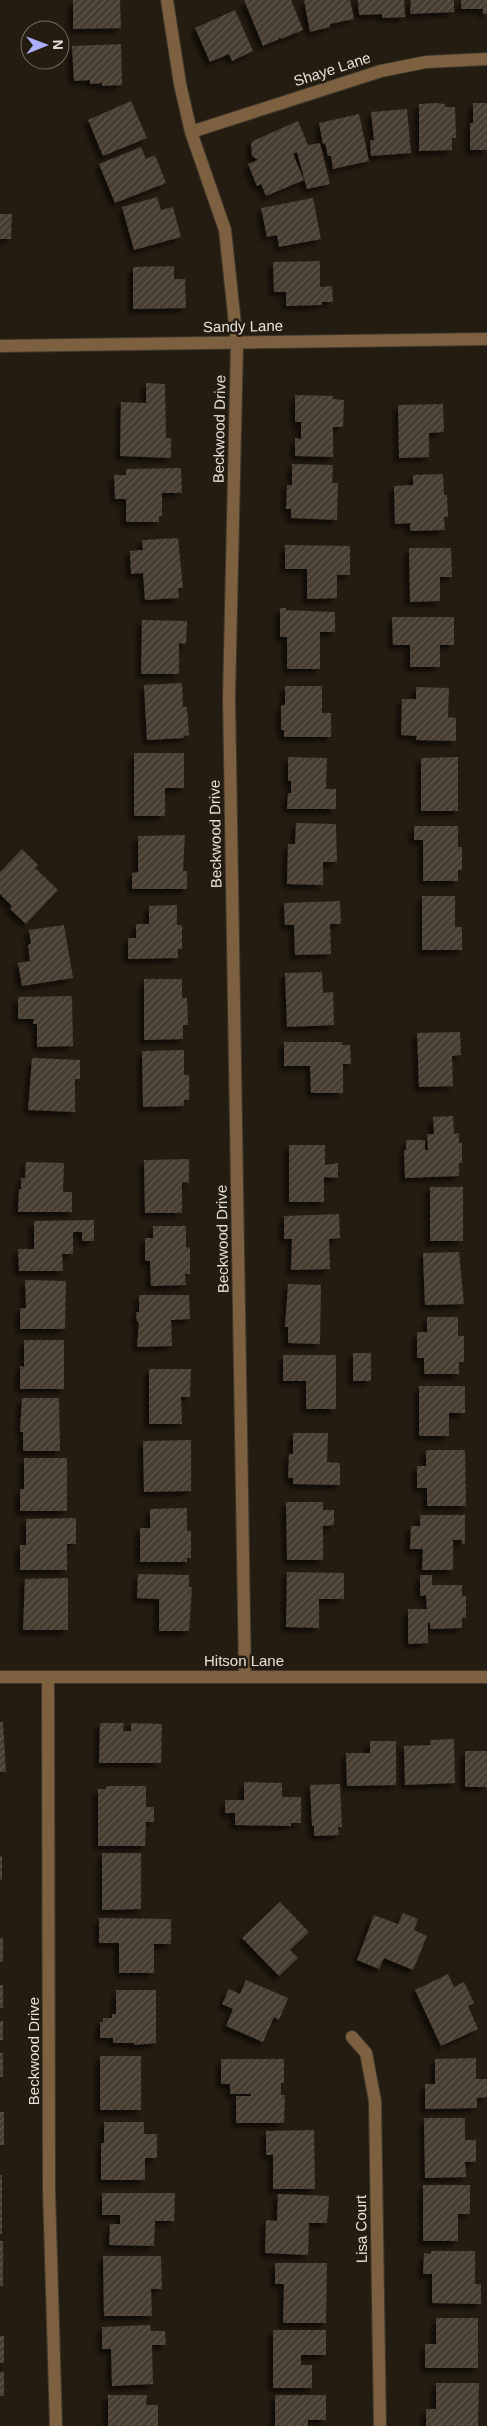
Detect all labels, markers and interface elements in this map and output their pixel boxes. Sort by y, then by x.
north arrow [20,20,70,70]
text: N [50,40,66,50]
street label: Shaye Lane [291,49,373,89]
street label: Sandy Lane [203,317,283,335]
street label: Beckwood Drive [210,375,228,483]
street label: Beckwood Drive [206,780,224,888]
street label: Beckwood Drive [213,1185,231,1293]
street label: Hitson Lane [204,1652,284,1669]
street label: Beckwood Drive [25,1997,42,2105]
street label: Lisa Court [352,2194,370,2263]

